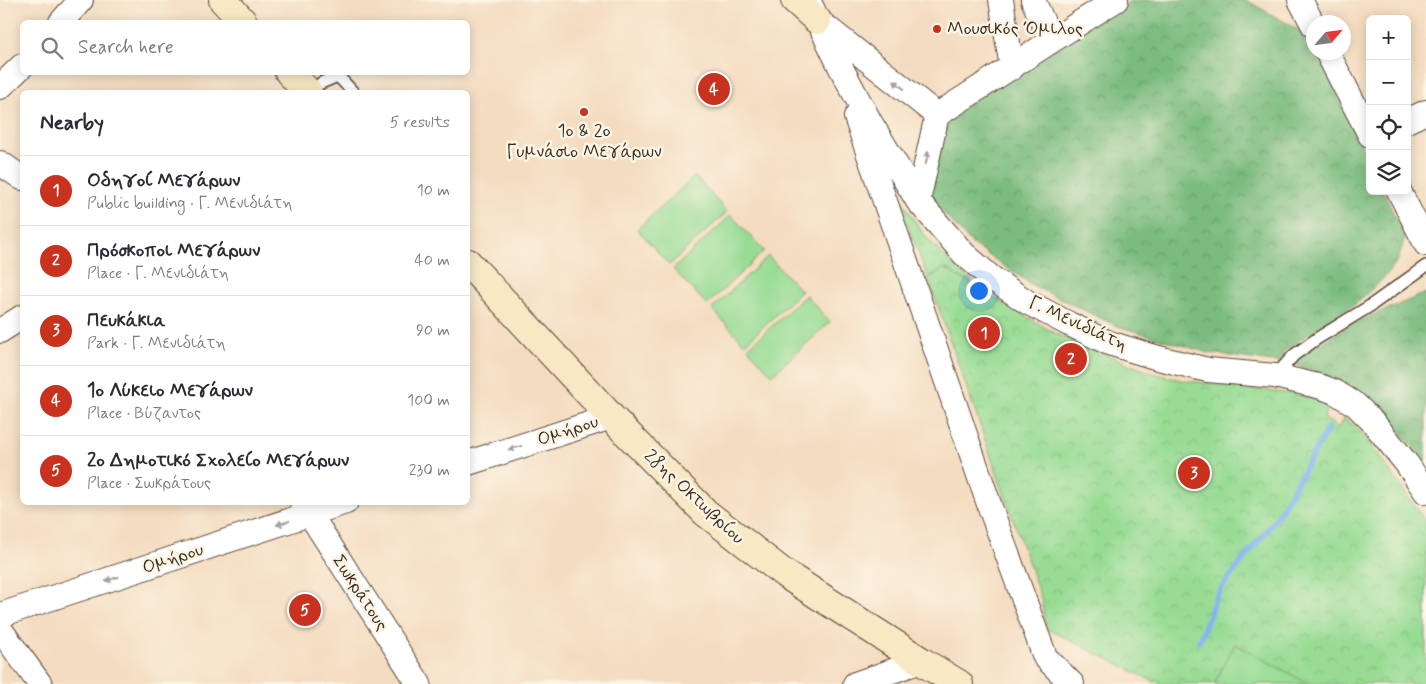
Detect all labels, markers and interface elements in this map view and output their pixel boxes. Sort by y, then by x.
north arrow [1306,15,1351,60]
map controls [1366,15,1411,195]
button: + [1366,15,1411,60]
place label: Μουσικός Όμιλος [947,17,1083,41]
search box [20,20,470,75]
marker: Μουσικός Όμιλος [931,23,943,35]
icon: search [38,34,66,62]
text: Search here [78,35,174,60]
button: − [1366,60,1411,105]
pin: 4 [698,70,730,108]
one-way arrow [893,79,906,90]
button: locate [1366,105,1411,150]
marker: 1ο & 2ο Γυμνάσιο Μεγάρων [578,106,590,118]
text: Nearby [40,109,104,137]
text: 5 results [390,112,450,133]
place label: 1ο & 2ο Γυμνάσιο Μεγάρων [506,119,662,164]
one-way arrow [924,150,932,166]
button: layers [1366,150,1411,195]
text: Οδηγοί Μεγάρων [87,168,240,193]
text: 1 [52,180,60,201]
text: 10 m [417,180,450,201]
text: Public building · Γ. Μενιδιάτη [87,193,292,214]
text: Πρόσκοποι Μεγάρων [87,238,260,263]
text: 2 [52,250,60,271]
text: 40 m [414,250,450,271]
text: Place · Γ. Μενιδιάτη [87,263,229,284]
your location [966,278,992,304]
street label: Γ. Μενιδιάτη [1025,291,1131,357]
text: Πευκάκια [87,308,166,333]
pin: 1 [968,314,1000,352]
text: 3 [52,320,60,341]
text: 90 m [416,320,450,341]
text: Park · Γ. Μενιδιάτη [87,333,226,354]
pin: 2 [1055,340,1087,378]
text: 1ο Λύκειο Μεγάρων [87,378,253,403]
text: 4 [51,390,61,411]
text: 100 m [407,390,450,411]
text: Place · Βύζαντος [87,403,201,424]
street label: Ομήρου [534,410,602,452]
street label: 28ης Οκτωβρίου [639,444,749,550]
one-way arrow [507,445,522,452]
text: 2ο Δημοτικό Σχολείο Μεγάρων [87,448,349,473]
pin: 3 [1178,454,1210,492]
text: 5 [51,460,61,481]
text: 230 m [409,460,450,481]
text: Place · Σωκράτους [87,473,211,494]
one-way arrow [275,519,290,527]
street label: Ομήρου [139,538,207,580]
street label: Σωκράτους [326,550,394,636]
one-way arrow [104,575,119,583]
pin: 5 [289,591,321,629]

